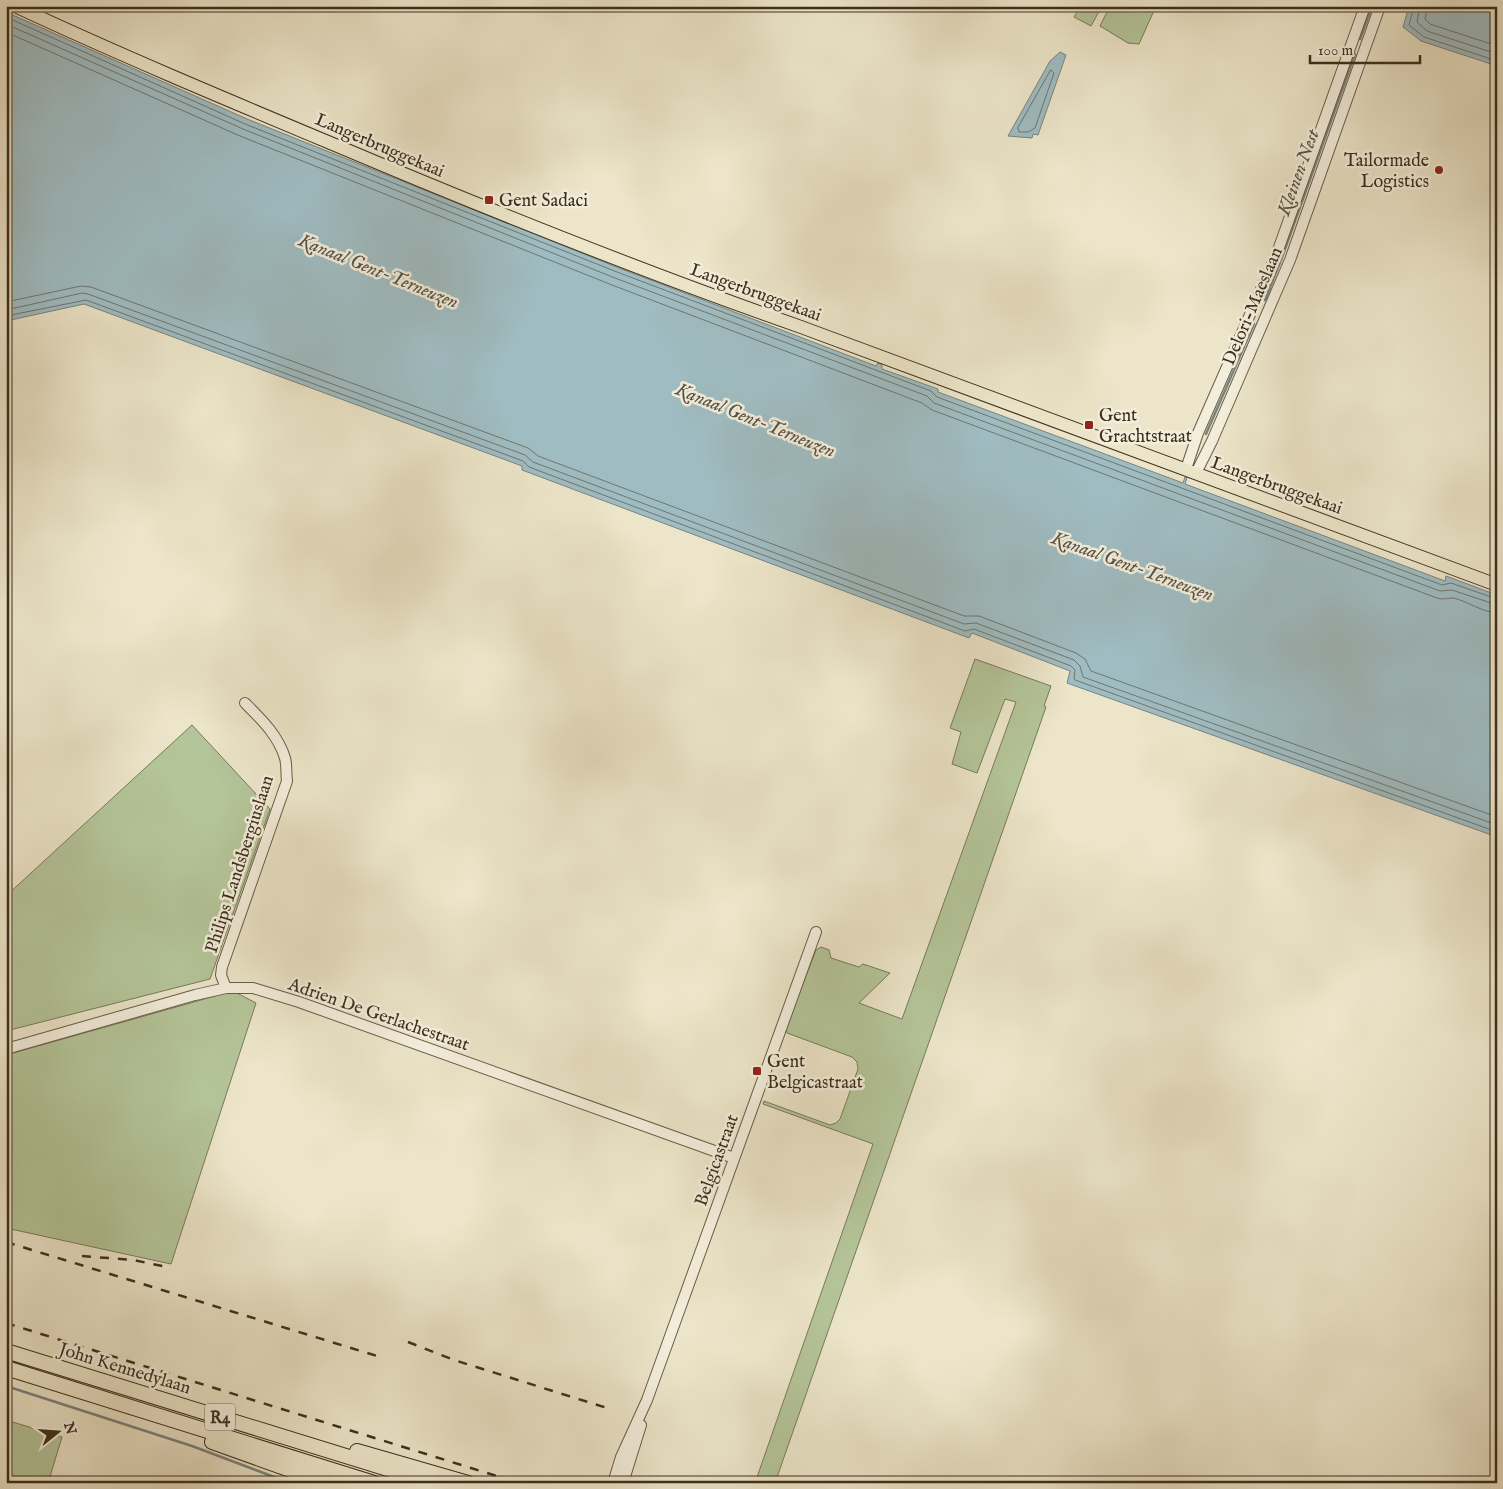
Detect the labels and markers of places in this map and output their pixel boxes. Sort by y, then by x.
place label: Tailormade Logistics [1344,150,1429,194]
marker: Tailormade Logistics [1433,164,1445,176]
place label: Gent Sadaci [499,190,588,213]
marker: Gent Sadaci [483,194,495,206]
place label: Gent Grachtstraat [1099,405,1192,449]
marker: Gent Grachtstraat [1083,419,1095,431]
place label: Gent Belgicastraat [767,1051,863,1095]
marker: Gent Belgicastraat [751,1065,763,1077]

